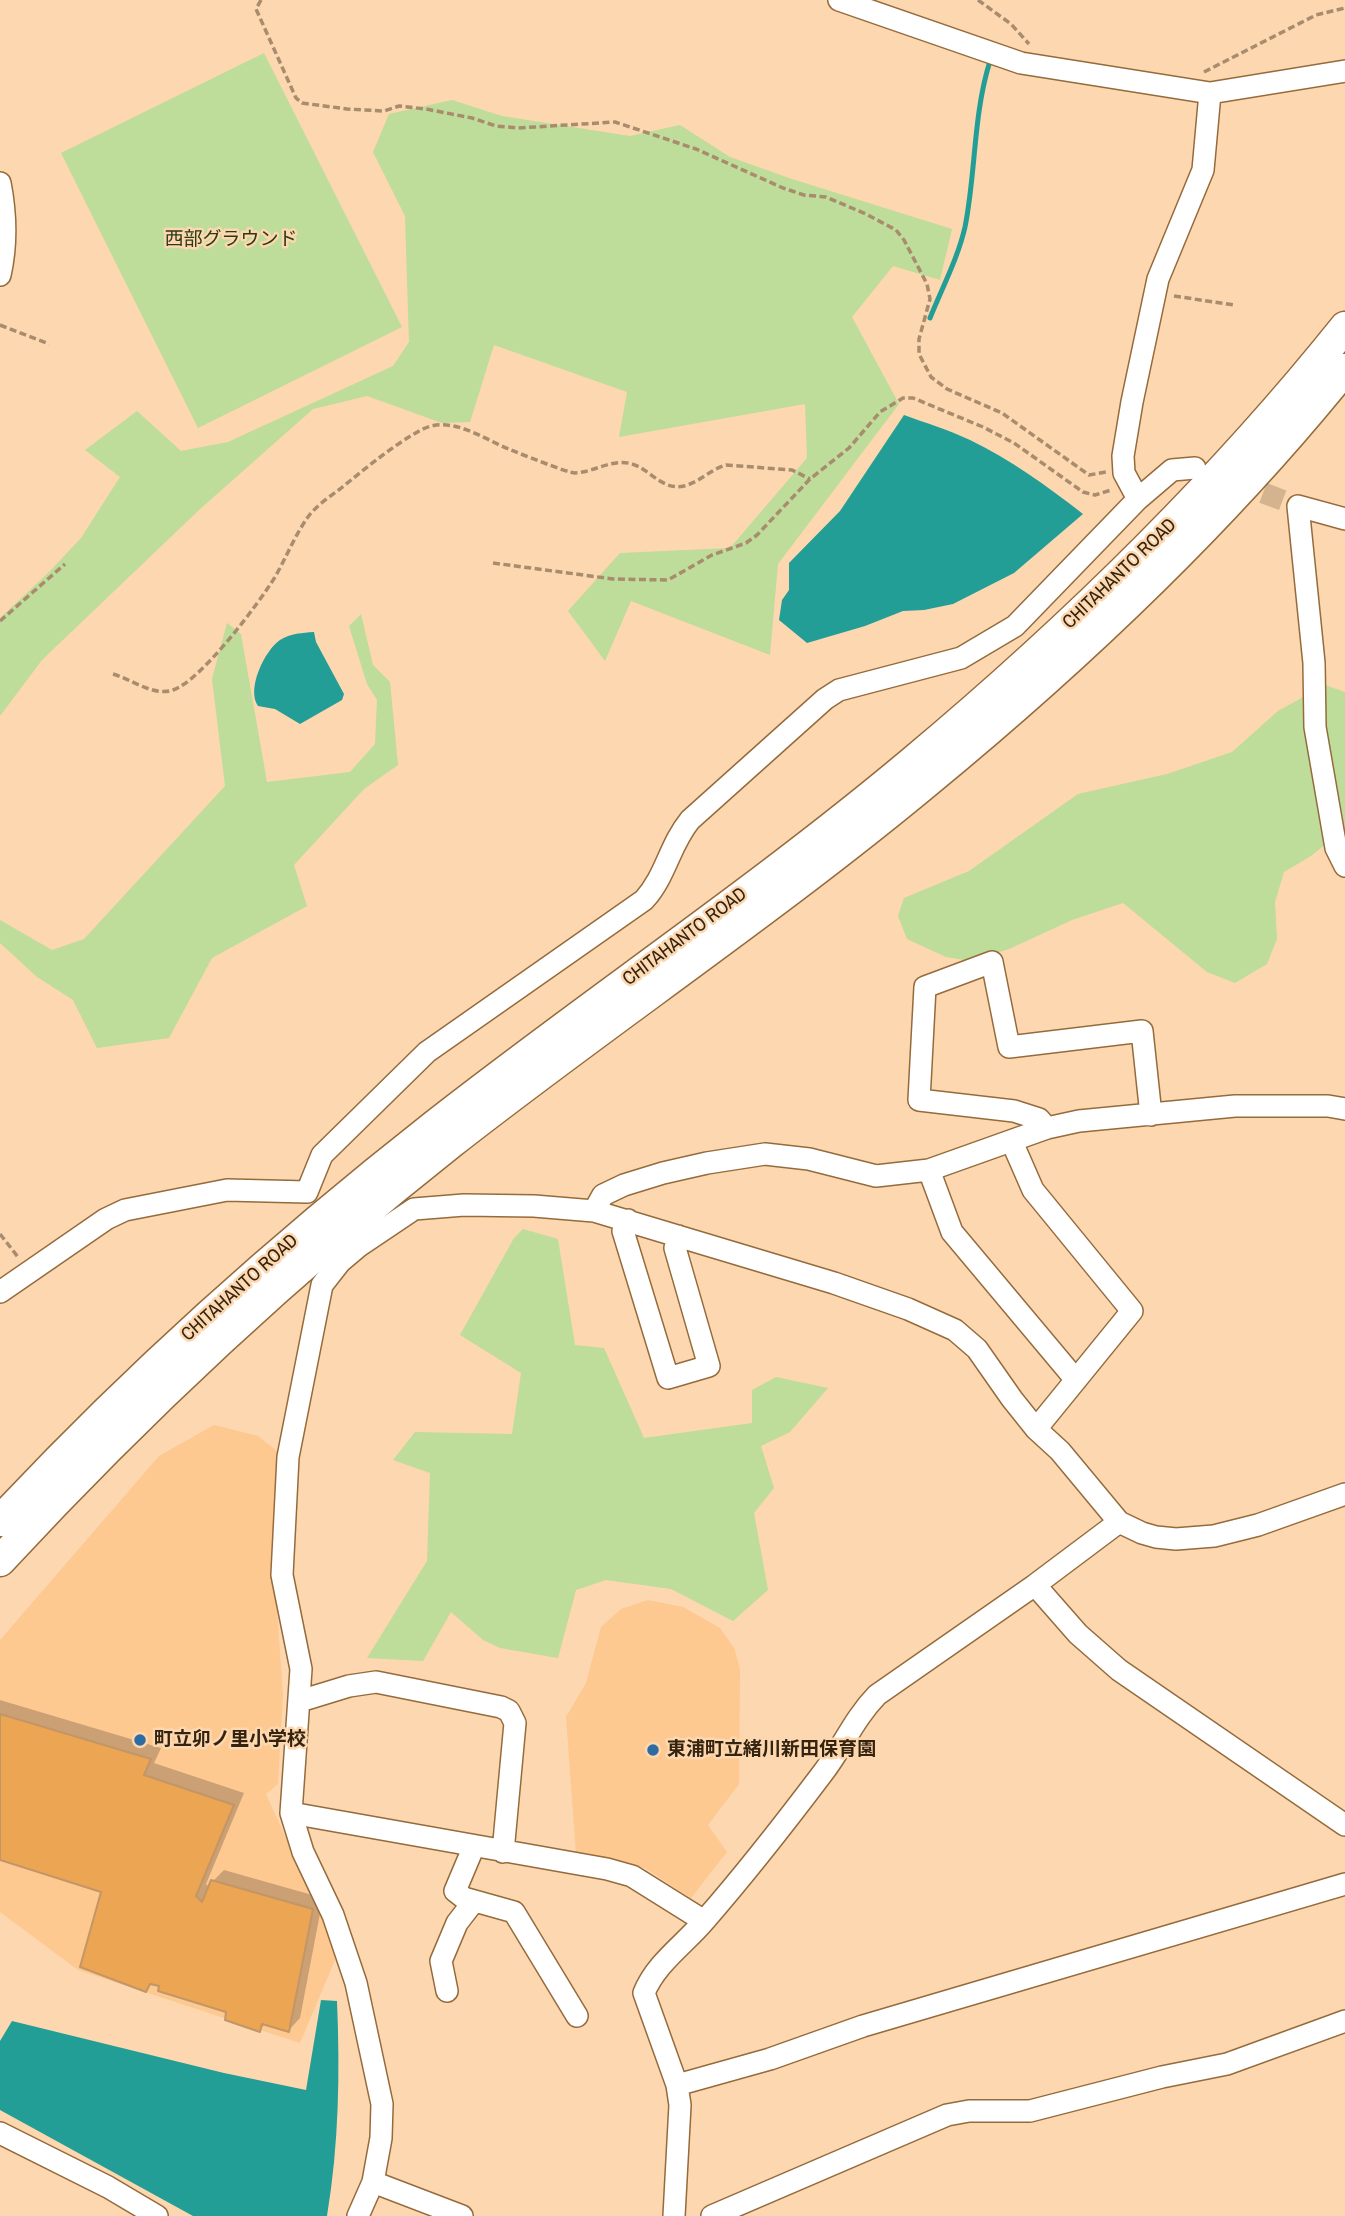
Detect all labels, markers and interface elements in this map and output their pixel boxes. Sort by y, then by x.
park label: 西部グラウンド [165,229,297,251]
street label: CHITAHANTO ROAD [1058,514,1182,634]
street label: CHITAHANTO ROAD [619,883,751,991]
street label: CHITAHANTO ROAD [177,1230,303,1346]
place label: 町立卯ノ里小学校 [154,1729,306,1751]
marker: 町立卯ノ里小学校 [132,1732,148,1748]
place label: 東浦町立緒川新田保育園 [667,1739,876,1761]
marker: 東浦町立緒川新田保育園 [645,1742,661,1758]

